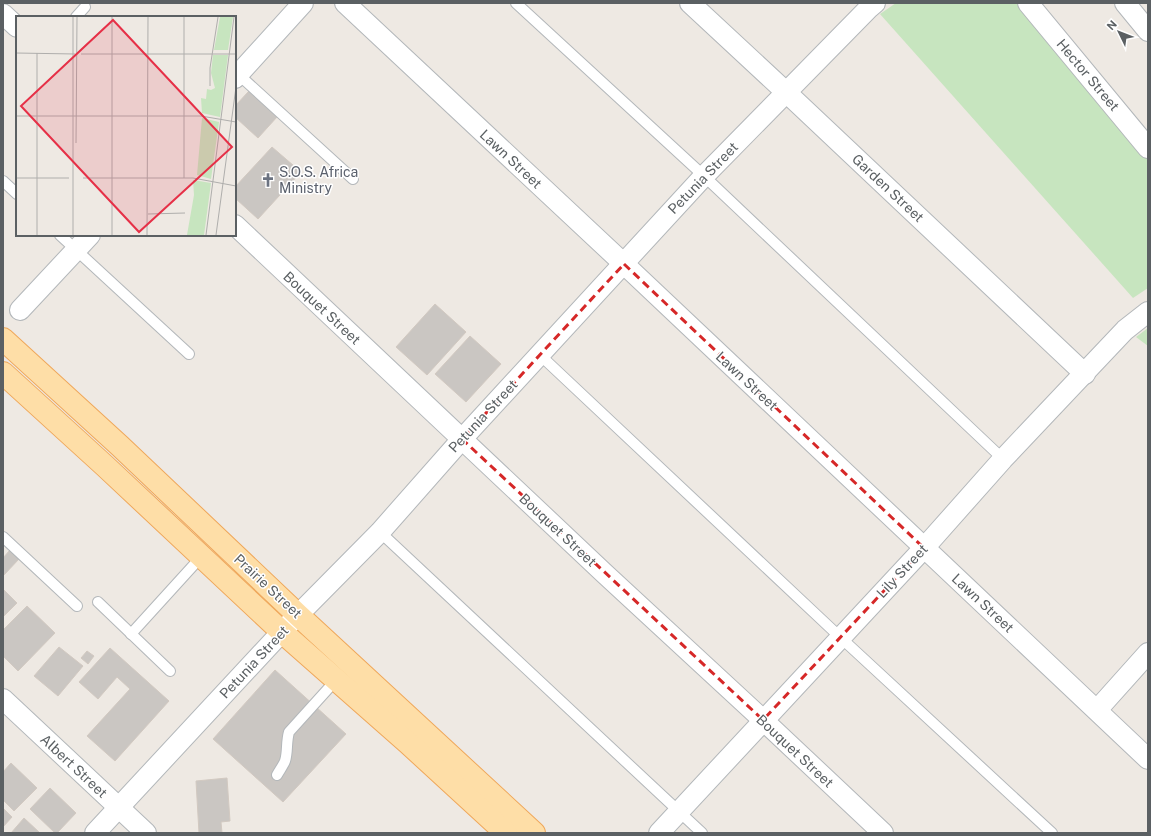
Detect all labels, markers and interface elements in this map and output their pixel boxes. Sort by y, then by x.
north arrow [1099,12,1139,52]
inset map [16,16,236,236]
text: N [1104,18,1119,32]
street label: Hector Street [1053,36,1123,114]
street label: Lawn Street [477,126,545,192]
street label: Petunia Street [665,139,741,217]
street label: Garden Street [849,151,927,225]
place label: S.O.S. Africa Ministry [279,164,358,196]
church icon: S.O.S. Africa Ministry [260,172,276,188]
street label: Bouquet Street [280,268,364,348]
street label: Lawn Street [713,348,781,414]
street label: Petunia Street [445,376,521,456]
street label: Bouquet Street [516,490,600,570]
street label: Lily Street [873,541,931,601]
street label: Prairie Street [231,551,305,621]
street label: Lawn Street [949,570,1017,636]
street label: Petunia Street [216,622,292,702]
street label: Bouquet Street [753,711,837,791]
street label: Albert Street [37,731,111,801]

